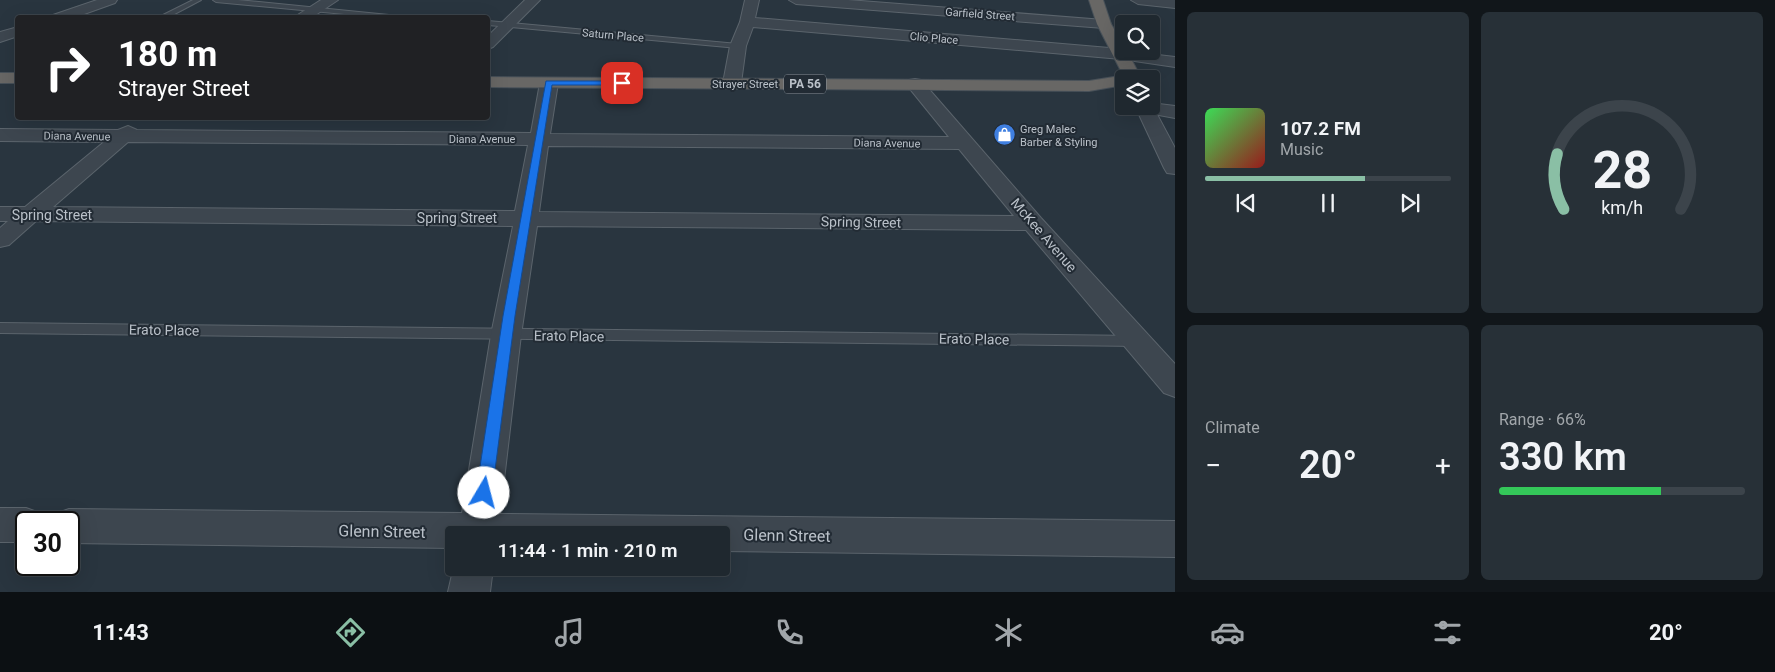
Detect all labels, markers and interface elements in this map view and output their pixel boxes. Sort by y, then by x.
street label: Garfield Street [945,6,1016,23]
map controls [1115,15,1160,115]
button: search [1115,15,1160,60]
street label: Saturn Place [582,26,645,45]
street label: Clio Place [909,30,959,47]
text: 180 m [118,34,217,75]
icon: right [35,35,100,100]
pin [601,62,643,104]
icon: arrive [608,69,636,97]
button: layers [1115,70,1160,115]
road number: PA 56 [784,74,826,94]
text: Strayer Street [118,76,250,101]
street label: Strayer Street [712,78,778,91]
text: 107.2 FM [1280,117,1361,140]
shop icon: Greg Malec Barber & Styling [992,123,1016,147]
place label: Greg Malec Barber & Styling [1020,123,1098,149]
street label: Diana Avenue [44,129,111,144]
street label: Diana Avenue [449,133,515,146]
street label: Diana Avenue [854,136,921,151]
text: Music [1280,140,1323,159]
text: 28 [1592,140,1652,201]
icon: previous [1232,189,1260,217]
icon: pause [1314,189,1342,217]
icon: next [1396,189,1424,217]
street label: McKee Avenue [1008,195,1080,275]
text: km/h [1601,197,1643,218]
street label: Spring Street [12,207,93,223]
street label: Spring Street [417,210,498,226]
street label: Spring Street [821,213,902,231]
street label: Erato Place [129,321,199,339]
street label: Erato Place [534,327,604,345]
street label: Erato Place [939,330,1009,348]
text: Range · 66% [1499,410,1586,429]
text: Climate [1205,418,1260,437]
text: 330 km [1499,435,1627,479]
text: 20° [1299,443,1357,487]
text: − [1205,449,1221,482]
text: + [1435,449,1451,482]
position arrow [457,466,509,518]
speed limit sign: 30 [15,511,80,576]
street label: Glenn Street [338,521,426,542]
street label: Glenn Street [743,525,831,546]
text: 11:44 · 1 min · 210 m [497,539,678,562]
icon: directions [333,615,368,650]
icon: music [552,615,587,650]
icon: phone [772,615,807,650]
icon: climate [991,615,1026,650]
icon: car [1210,615,1245,650]
icon: filters [1430,615,1465,650]
text: 11:43 [92,620,149,645]
text: 20° [1649,620,1683,645]

